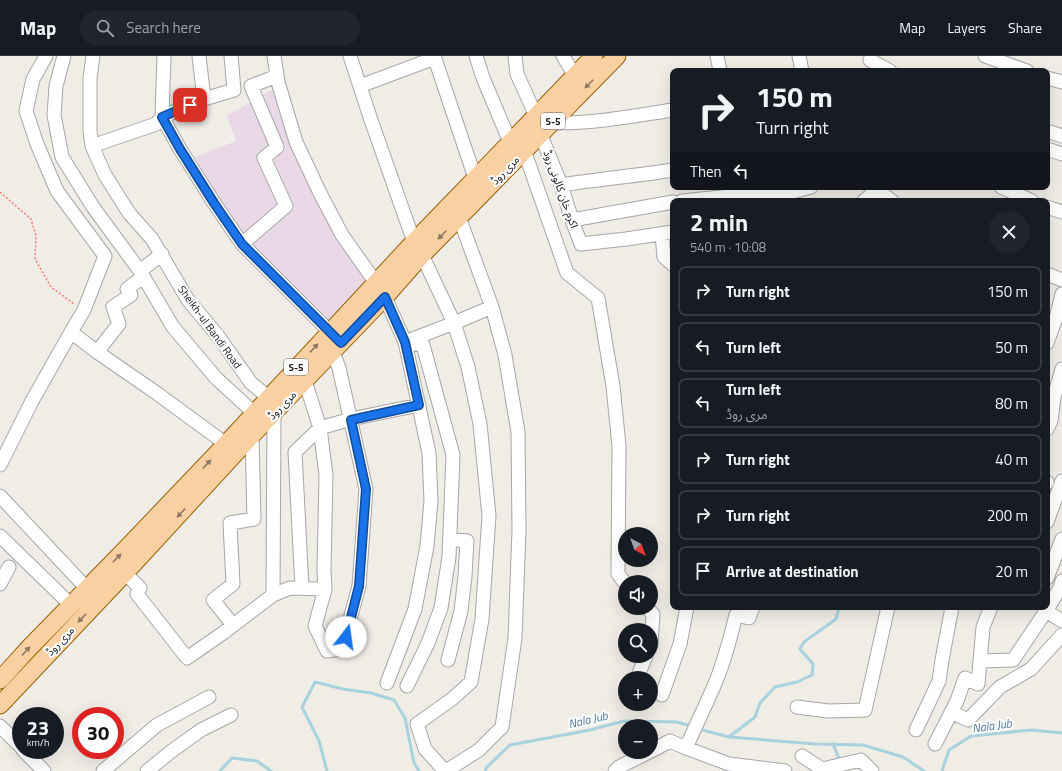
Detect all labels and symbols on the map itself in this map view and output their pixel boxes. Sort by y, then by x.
one-way arrow [584,79,594,88]
pin [173,88,207,122]
road number: S-5 [541,113,565,129]
street label: اکرم خان کالونی روڈ [539,148,583,230]
street label: مری روڈ [487,152,523,188]
one-way arrow [437,230,447,240]
street label: Sheikh-ul Bandi Road [174,282,246,372]
one-way arrow [309,343,319,353]
road number: S-5 [284,359,308,375]
street label: مری روڈ [264,387,300,423]
one-way arrow [202,459,212,469]
one-way arrow [176,508,185,518]
north arrow [618,527,658,567]
one-way arrow [112,553,122,563]
one-way arrow [77,613,87,623]
position arrow [325,616,367,658]
street label: مری روڈ [42,623,78,659]
one-way arrow [22,646,31,656]
water label: Nala Jub [566,706,610,733]
speed limit sign: 30 [72,707,124,759]
water label: Nala Jub [971,713,1014,738]

